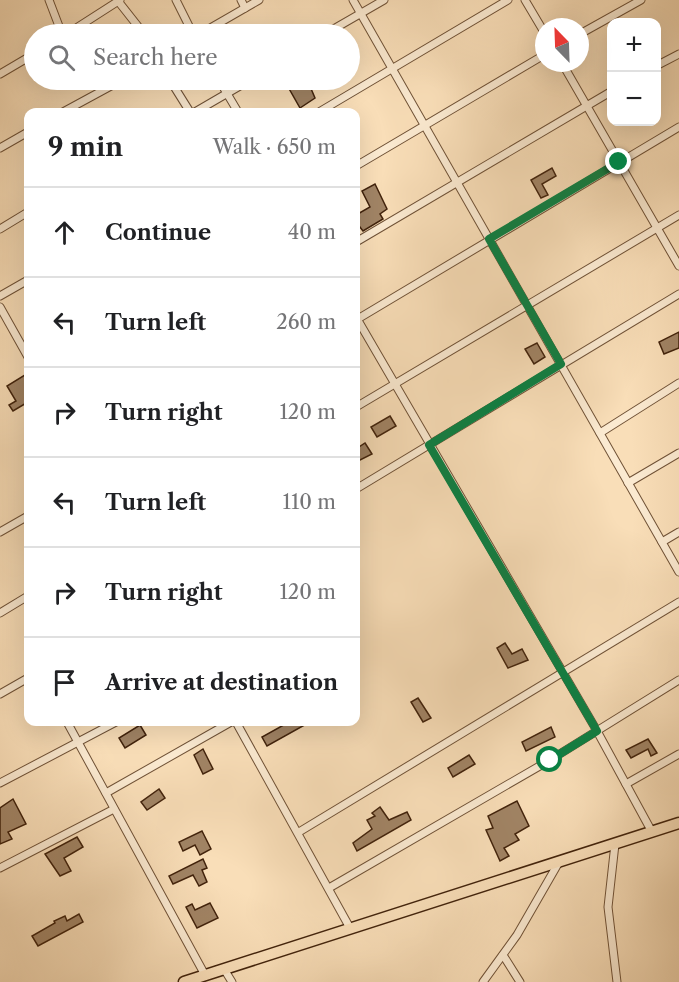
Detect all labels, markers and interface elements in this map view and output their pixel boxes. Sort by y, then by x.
north arrow [535,18,589,72]
map controls [607,18,661,126]
button: + [607,18,661,72]
search box [24,24,360,90]
icon: search [45,41,78,74]
text: Search here [93,44,218,71]
button: − [607,72,661,126]
text: 9 min [48,131,123,163]
text: Walk · 650 m [213,135,336,159]
route end [605,148,631,174]
icon: ahead [48,216,81,249]
text: Continue [105,219,211,246]
text: 40 m [288,220,336,244]
icon: left [48,306,81,339]
text: Turn left [105,309,206,336]
text: 260 m [276,310,336,334]
icon: right [48,396,81,429]
text: Turn right [105,399,223,426]
text: 120 m [279,400,336,424]
icon: left [48,486,81,519]
text: Turn left [105,489,206,516]
text: 110 m [283,490,336,514]
icon: right [48,576,81,609]
text: Turn right [105,579,223,606]
text: 120 m [279,580,336,604]
icon: arrive [48,666,81,699]
text: Arrive at destination [105,669,338,696]
route start [536,746,562,772]

